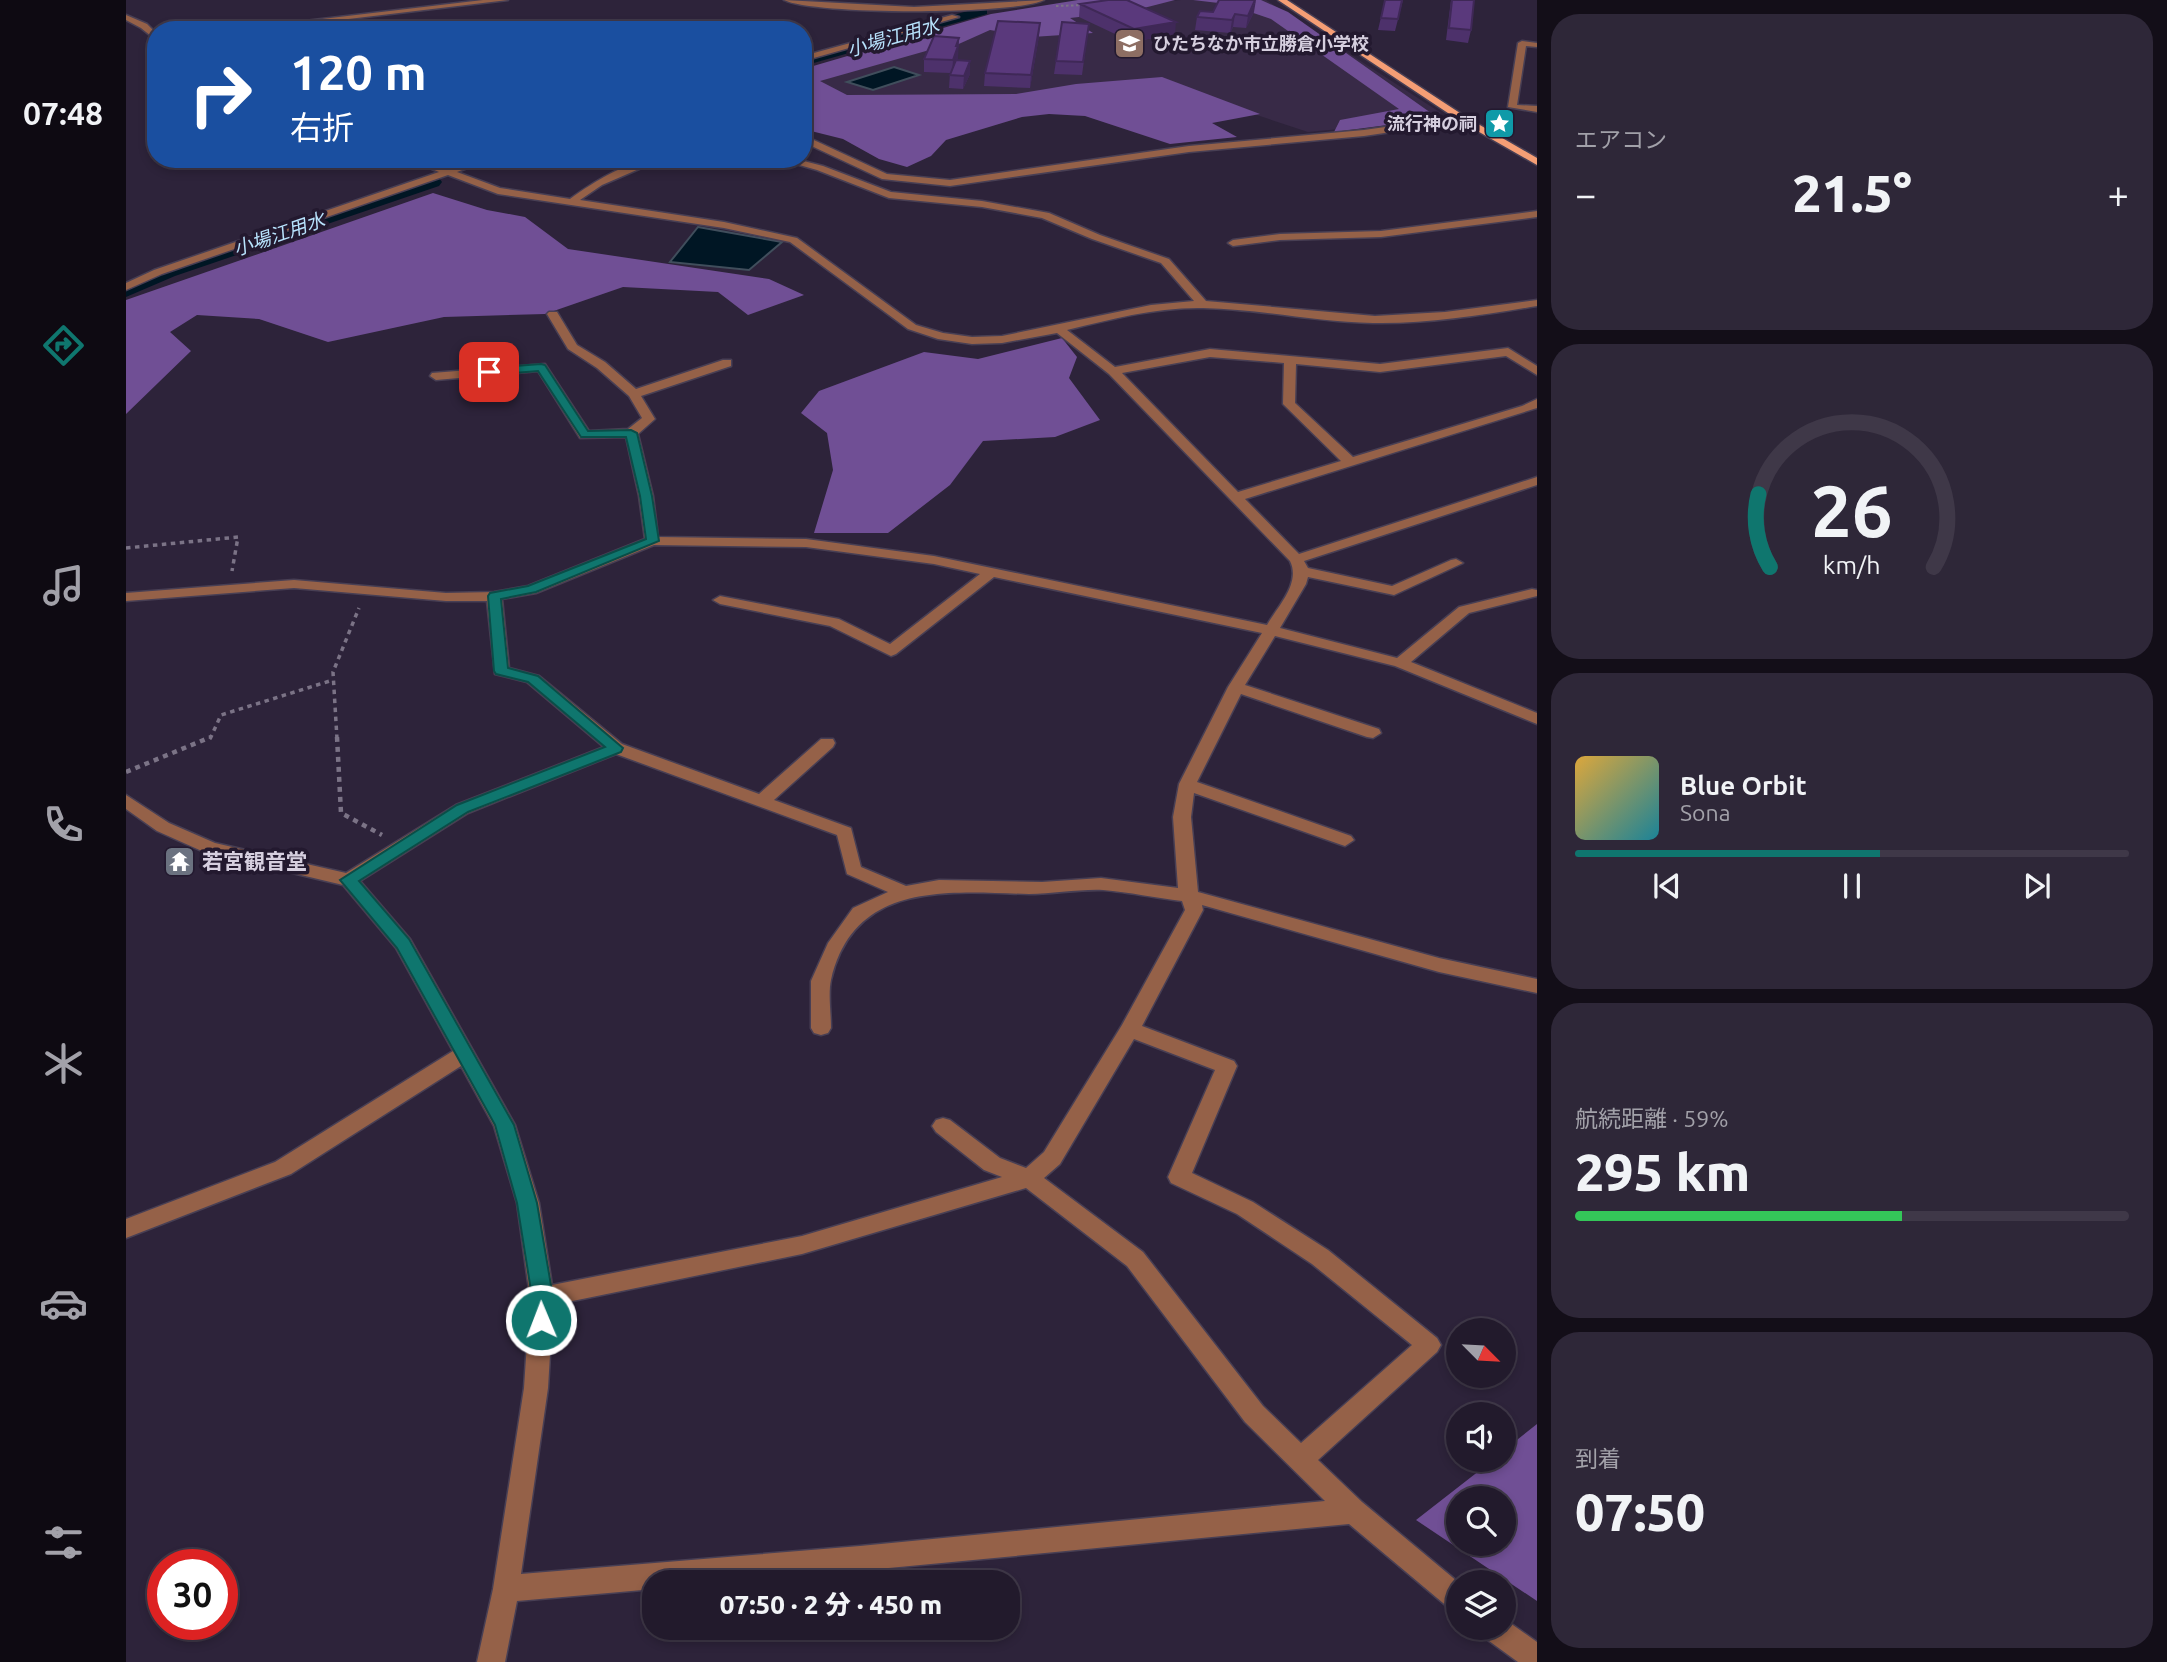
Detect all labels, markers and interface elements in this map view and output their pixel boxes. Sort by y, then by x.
water label: 小場江用水 [844,13,944,61]
school or university icon: ひたちなか市立勝倉小学校 [1113,26,1147,60]
place label: ひたちなか市立勝倉小学校 [1153,33,1369,53]
text: 120 m [290,44,427,99]
icon: right [175,49,266,140]
text: 07:48 [23,95,103,131]
place icon: 流行神の祠 [1483,106,1517,140]
text: 右折 [290,109,354,145]
place label: 流行神の祠 [1387,113,1477,133]
text: エアコン [1575,127,1667,152]
text: 21.5° [1792,164,1912,222]
text: − [1575,173,1596,215]
text: + [2108,173,2129,215]
water label: 小場江用水 [230,207,329,260]
icon: directions [39,321,88,370]
pin [459,342,519,402]
icon: arrive [470,353,508,391]
text: 26 [1811,470,1893,552]
text: km/h [1823,551,1881,579]
icon: music [39,561,88,610]
text: Blue Orbit [1680,771,1807,800]
icon: phone [39,800,88,849]
text: Sona [1680,800,1730,825]
temple icon: 若宮観音堂 [162,844,196,878]
place label: 若宮観音堂 [202,849,307,873]
icon: previous [1648,867,1686,905]
icon: pause [1833,867,1871,905]
icon: next [2018,867,2056,905]
icon: climate [39,1039,88,1088]
text: 航続距離 · 59% [1575,1106,1728,1131]
text: 295 km [1575,1143,1750,1201]
icon: car [39,1279,88,1328]
position arrow [504,1283,578,1357]
north arrow [1446,1318,1516,1388]
map controls [1446,1318,1516,1640]
button: sound [1446,1402,1516,1472]
text: 到着 [1575,1446,1621,1471]
text: 07:50 [1575,1483,1705,1541]
button: search [1446,1486,1516,1556]
icon: filters [39,1518,88,1567]
speed limit sign: 30 [147,1549,238,1640]
button: layers [1446,1570,1516,1640]
text: 07:50 · 2 分 · 450 m [720,1590,942,1619]

